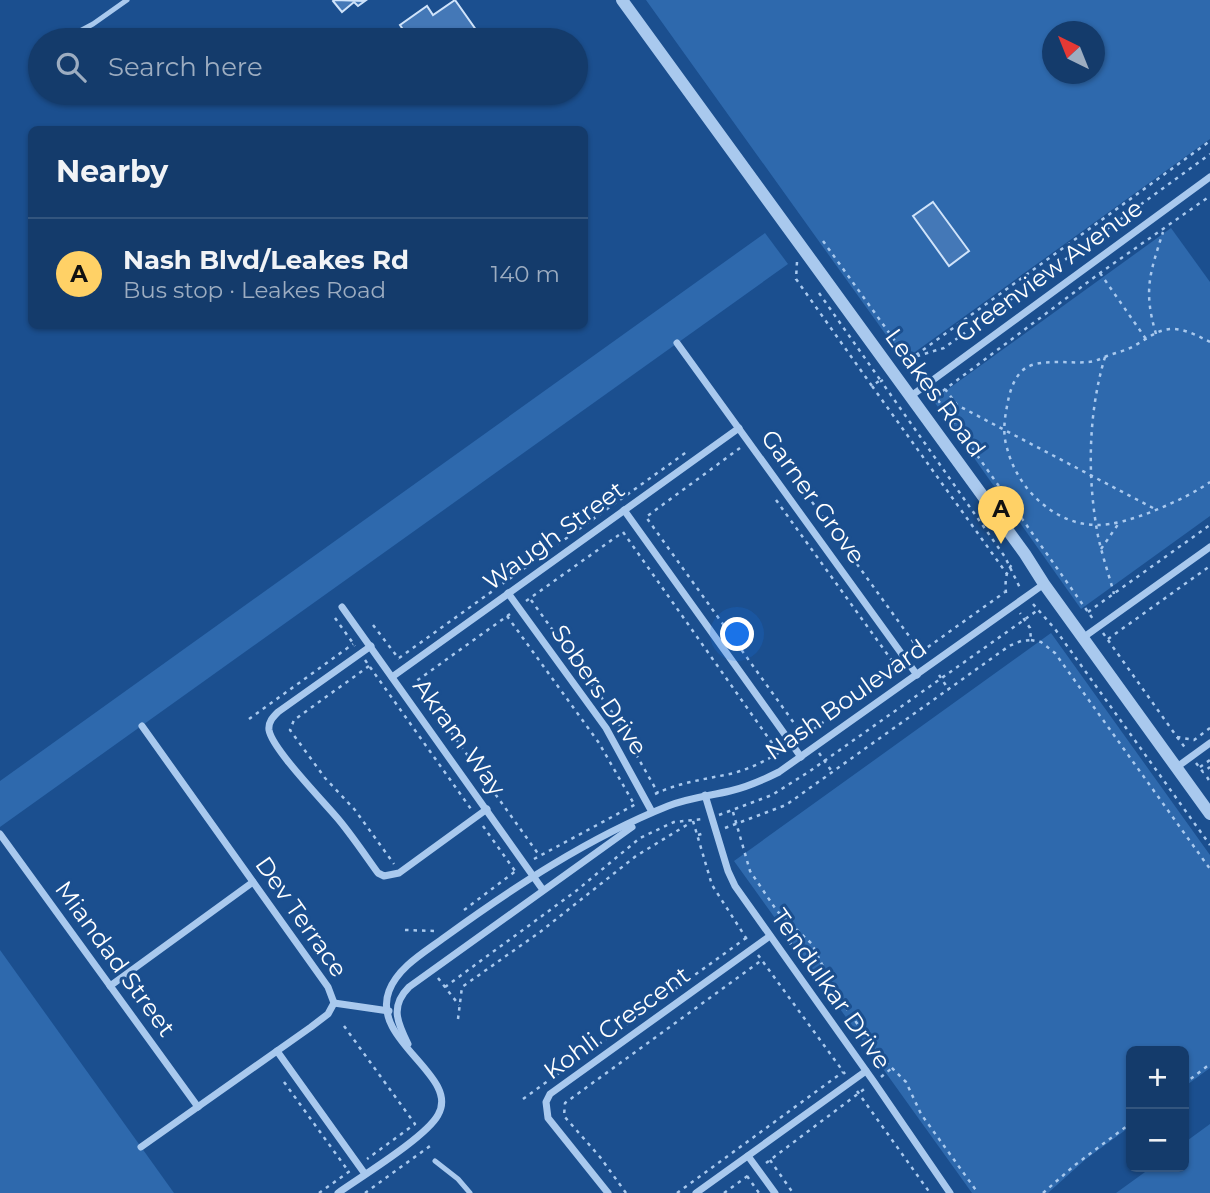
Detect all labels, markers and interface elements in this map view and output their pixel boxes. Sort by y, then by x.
north arrow [1042,21,1105,84]
search box [28,28,588,105]
icon: search [52,48,90,86]
text: Search here [108,51,263,83]
text: Nearby [56,153,168,190]
street label: Greenview Avenue [949,193,1148,348]
text: Nash Blvd/Leakes Rd [123,244,409,276]
text: A [70,260,88,288]
text: 140 m [491,260,560,288]
text: Bus stop · Leakes Road [123,276,386,304]
street label: Leakes Road [879,323,992,462]
street label: Garner Grove [755,424,872,569]
street label: Waugh Street [478,475,630,596]
pin: A [978,486,1024,544]
your location [720,617,754,651]
street label: Sobers Drive [545,619,654,760]
street label: Nash Boulevard [760,633,932,766]
street label: Akram Way [407,672,512,801]
street label: Dev Terrace [249,851,354,983]
street label: Miandad Street [49,875,182,1042]
street label: Tendulkar Drive [765,903,898,1074]
street label: Kohli Crescent [538,960,696,1085]
map controls [1126,1046,1189,1172]
button: + [1126,1046,1189,1109]
button: − [1126,1109,1189,1172]

